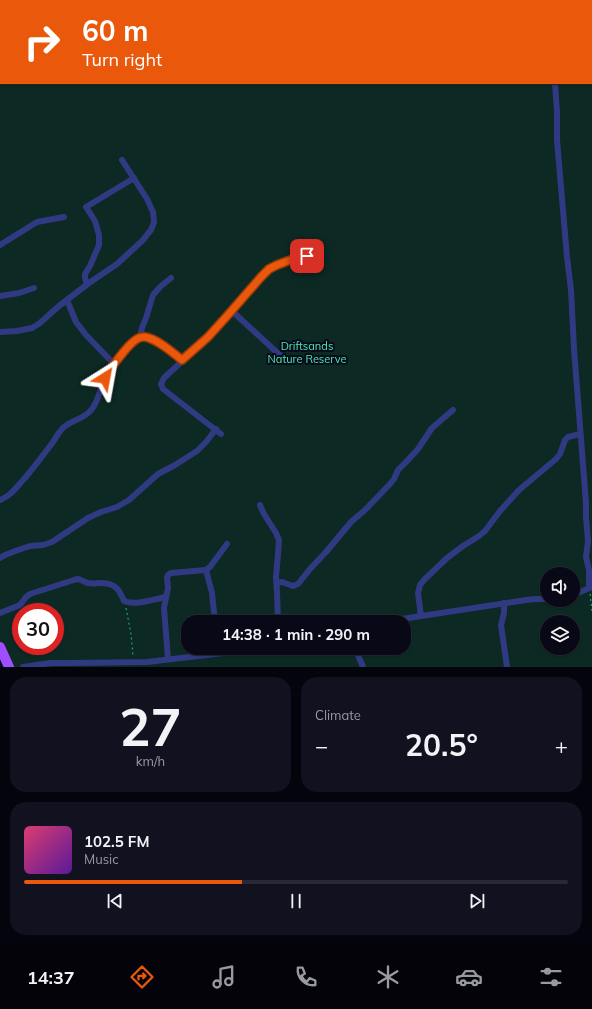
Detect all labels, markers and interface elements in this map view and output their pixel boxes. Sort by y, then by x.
text: 60 m [82,13,148,48]
icon: right [16,16,68,68]
text: Turn right [82,48,162,71]
pin [290,239,324,273]
icon: arrive [296,245,318,267]
park label: Driftsands Nature Reserve [268,339,346,366]
position arrow [84,357,126,399]
map controls [540,567,580,655]
button: sound [540,567,580,607]
speed limit sign: 30 [12,603,64,655]
button: layers [540,615,580,655]
text: 14:38 · 1 min · 290 m [222,625,370,644]
text: 27 [119,694,182,759]
text: Climate [315,707,361,723]
text: 20.5° [405,726,478,764]
text: − [315,732,328,760]
text: + [555,732,568,760]
text: km/h [136,753,165,769]
text: 102.5 FM [84,832,149,851]
text: Music [84,851,119,867]
icon: previous [104,890,126,912]
icon: pause [285,890,307,912]
icon: next [466,890,488,912]
icon: directions [128,963,156,991]
icon: music [210,963,238,991]
icon: phone [292,963,320,991]
icon: climate [374,963,402,991]
icon: car [455,963,483,991]
icon: filters [537,963,565,991]
text: 14:37 [27,966,75,989]

